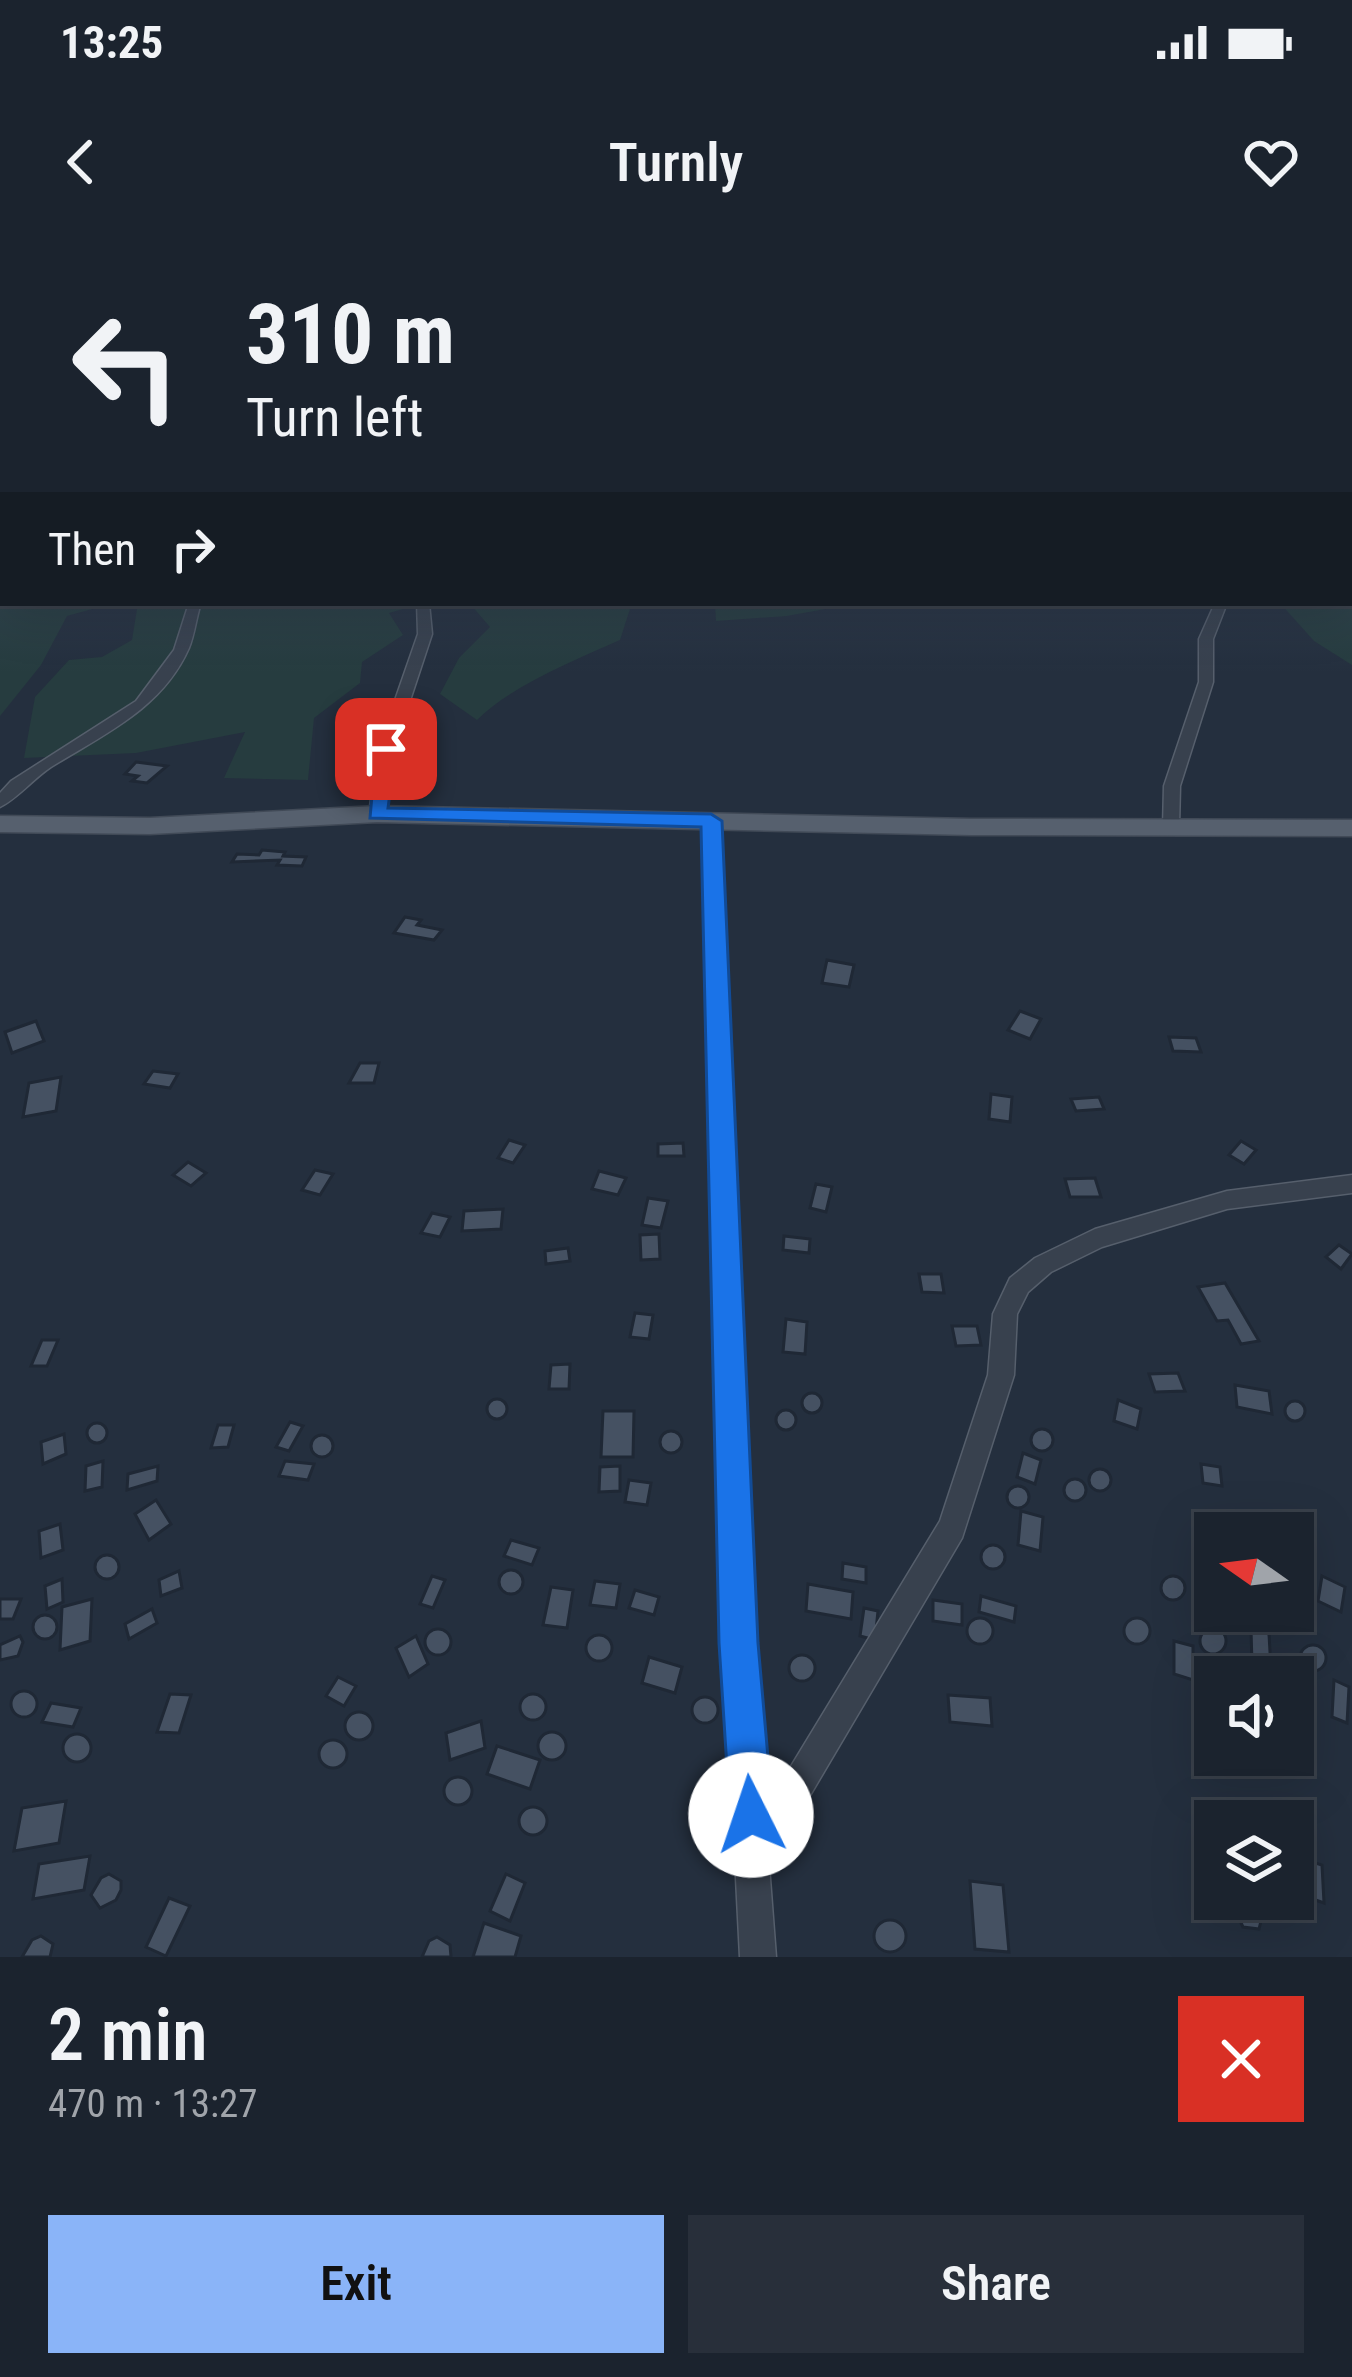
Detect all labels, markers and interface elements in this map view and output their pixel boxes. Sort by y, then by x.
text: 13:25 [60,16,163,69]
icon: back [48,129,114,195]
icon: heart [1238,129,1304,195]
text: Turnly [609,131,743,194]
text: 310 m [246,285,455,384]
icon: left [48,288,204,444]
text: Turn left [246,386,423,449]
icon: right [160,516,226,582]
text: Then [48,523,136,576]
pin [335,698,437,800]
icon: arrive [353,716,419,782]
north arrow [1194,1512,1314,1632]
map controls [1194,1512,1314,1920]
button: sound [1194,1656,1314,1776]
position arrow [688,1752,814,1878]
button: layers [1194,1800,1314,1920]
text: 2 min [48,1993,207,2078]
button: close [1178,1996,1304,2122]
text: 470 m · 13:27 [48,2081,258,2127]
button: Exit [48,2215,664,2353]
button: Share [688,2215,1304,2353]

